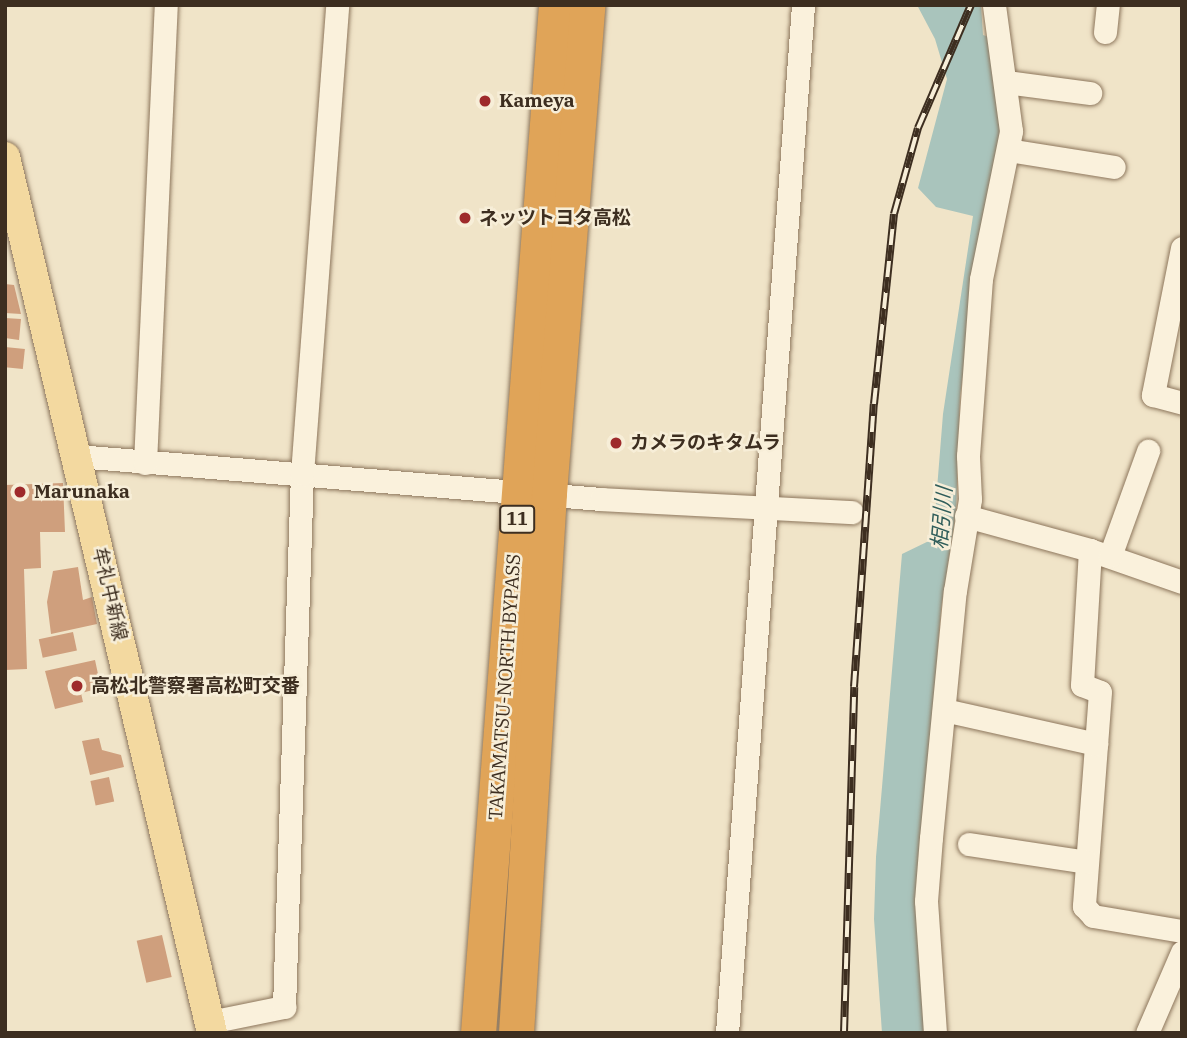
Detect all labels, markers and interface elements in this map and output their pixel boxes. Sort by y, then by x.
place label: Kameya [499,90,575,112]
marker: Kameya [477,93,493,109]
place label: ネッツトヨタ高松 [479,207,631,229]
marker: ネッツトヨタ高松 [457,210,473,226]
place label: カメラのキタムラ [630,432,782,454]
marker: カメラのキタムラ [608,435,624,451]
place label: Marunaka [34,481,130,503]
marker: Marunaka [12,484,28,500]
water label: 相引川 [926,486,956,550]
road number: 11 [498,504,536,534]
street label: 牟礼中新線 [88,545,132,643]
street label: TAKAMATSU-NORTH BYPASS [484,553,526,821]
place label: 高松北警察署高松町交番 [91,675,300,697]
marker: 高松北警察署高松町交番 [69,678,85,694]

